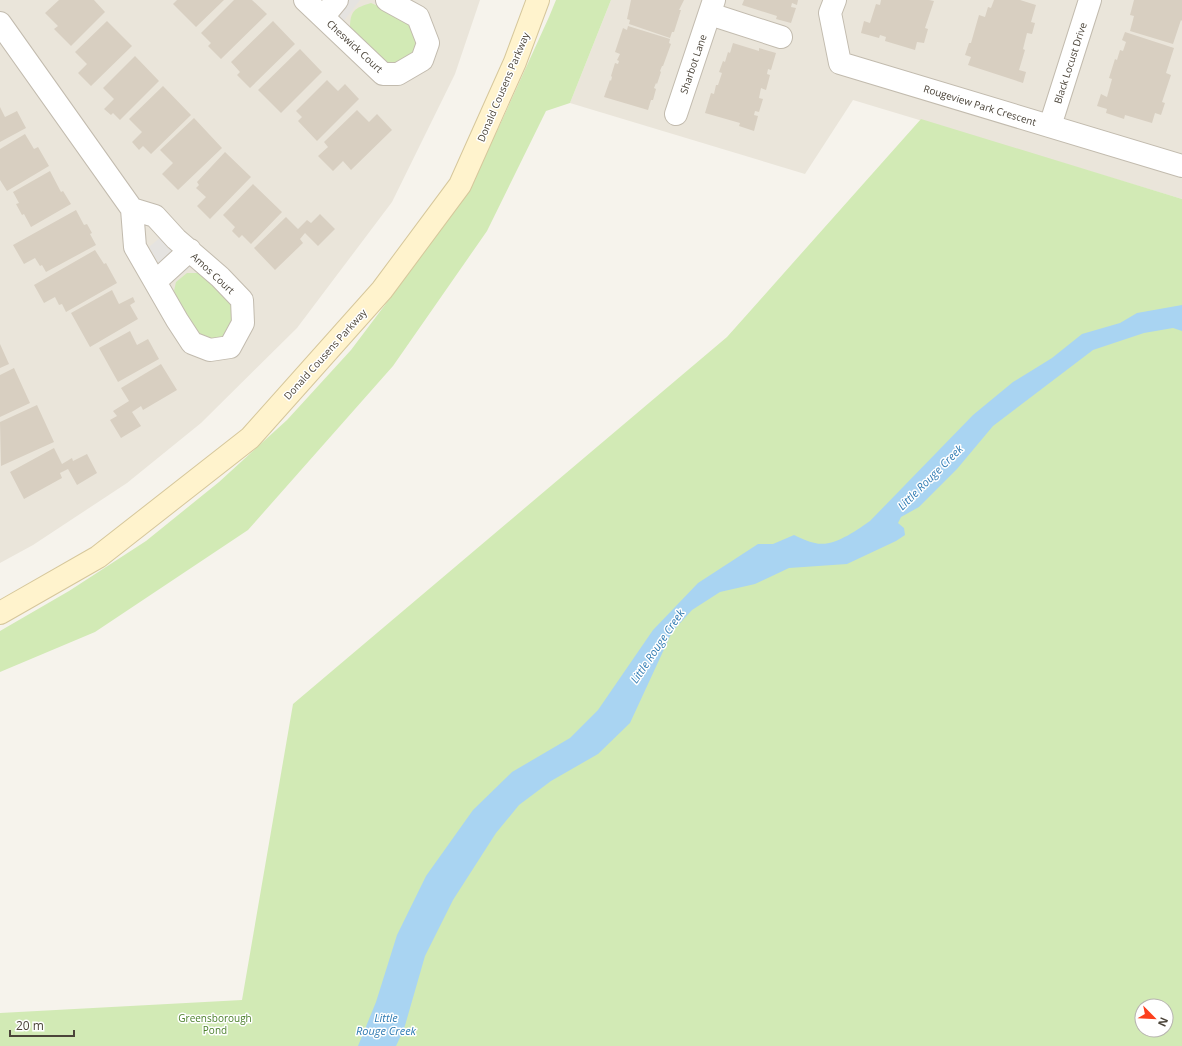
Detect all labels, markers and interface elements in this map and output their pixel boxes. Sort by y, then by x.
street label: Cheswick Court [324,16,386,76]
street label: Black Locust Drive [1050,20,1090,105]
street label: Donald Cousens Parkway [474,29,533,144]
street label: Sharbot Lane [676,32,710,96]
street label: Rougeview Park Crescent [922,81,1039,129]
street label: Amos Court [188,249,238,297]
street label: Donald Cousens Parkway [280,305,370,402]
water label: Little Rouge Creek [894,441,966,513]
water label: Little Rouge Creek [627,605,688,686]
north arrow [1134,998,1174,1038]
water label: Little Rouge Creek [356,1010,417,1038]
park label: Greensborough Pond [178,1011,252,1037]
scale bar [10,1012,74,1038]
text: N [1155,1015,1172,1029]
text: 20 m [16,1017,44,1034]

